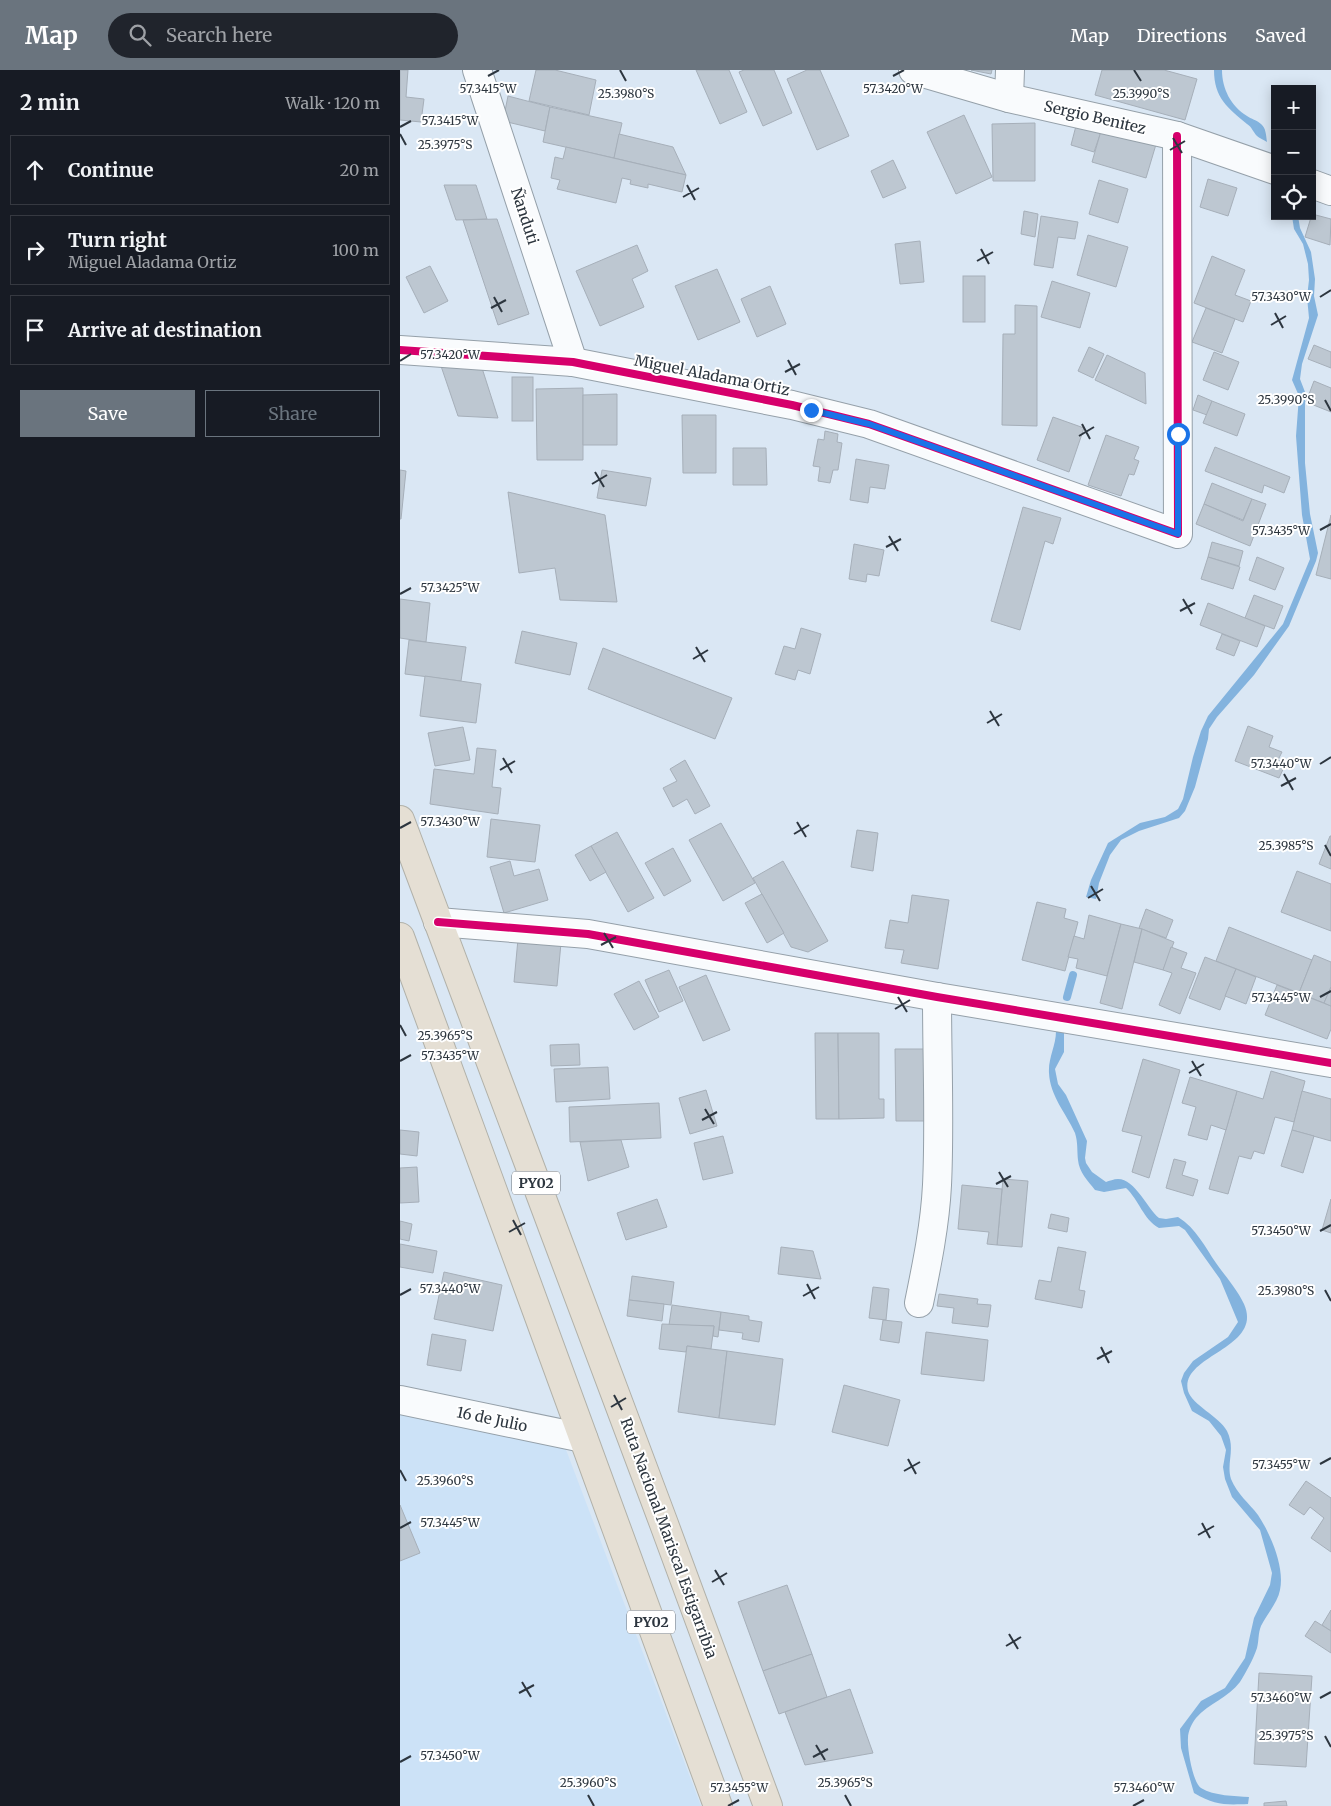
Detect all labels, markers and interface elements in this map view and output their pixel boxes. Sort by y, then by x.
search box [108,13,458,58]
text: Map [25,20,78,51]
icon: search [126,21,154,49]
text: Search here [166,23,272,47]
text: Map [1071,24,1109,47]
text: Directions [1137,24,1227,47]
text: Saved [1255,24,1306,47]
text: 57.3415°W [459,81,518,96]
text: 57.3420°W [863,81,924,96]
map controls [1271,85,1316,220]
button: + [1271,85,1316,130]
text: 25.3980°S [598,86,654,101]
text: 25.3990°S [1113,86,1169,101]
text: 2 min [20,89,80,116]
text: Walk · 120 m [285,93,380,113]
street label: Sergio Benitez [1042,96,1148,138]
text: 57.3415°W [421,113,480,128]
button: − [1271,130,1316,175]
text: 25.3975°S [418,137,472,152]
icon: ahead [21,156,49,184]
text: Continue [68,158,154,182]
text: 20 m [340,160,379,180]
button: locate [1271,175,1316,220]
street label: Ñanduti [507,185,543,247]
text: Turn right [68,228,167,252]
icon: right [21,236,49,264]
text: 100 m [332,240,379,260]
text: Miguel Aladama Ortiz [68,252,236,272]
text: 57.3430°W [1251,289,1312,304]
icon: arrive [21,316,49,344]
text: Arrive at destination [68,318,262,342]
text: 57.3420°W [420,347,481,362]
street label: Miguel Aladama Ortiz [633,351,791,399]
button: Save [20,390,195,437]
button: Share [205,390,380,437]
text: 25.3990°S [1258,392,1314,407]
route end [800,399,823,422]
route start [1167,423,1190,446]
text: 57.3435°W [1252,523,1311,538]
text: 57.3425°W [421,580,481,595]
text: 57.3440°W [1250,756,1313,771]
text: 57.3430°W [420,814,481,829]
text: 25.3985°S [1259,838,1313,853]
text: 57.3445°W [1251,990,1312,1005]
text: 25.3965°S [417,1028,473,1043]
text: 57.3435°W [421,1048,480,1063]
road number: PY02 [512,1172,560,1194]
text: 57.3450°W [1251,1223,1312,1238]
text: 57.3440°W [419,1281,482,1296]
text: 25.3980°S [1258,1283,1314,1298]
street label: 16 de Julio [455,1402,529,1436]
street label: Ruta Nacional Mariscal Estigarribia [617,1415,721,1661]
text: 57.3455°W [1252,1457,1311,1472]
text: 25.3960°S [417,1473,473,1488]
text: 57.3445°W [420,1515,481,1530]
road number: PY02 [627,1610,675,1634]
text: 57.3460°W [1251,1690,1313,1705]
text: 25.3975°S [1259,1728,1313,1743]
text: 57.3450°W [420,1748,481,1763]
text: 25.3960°S [560,1775,616,1790]
text: 25.3965°S [817,1775,873,1790]
text: 57.3455°W [710,1780,769,1795]
text: 57.3460°W [1114,1780,1176,1795]

